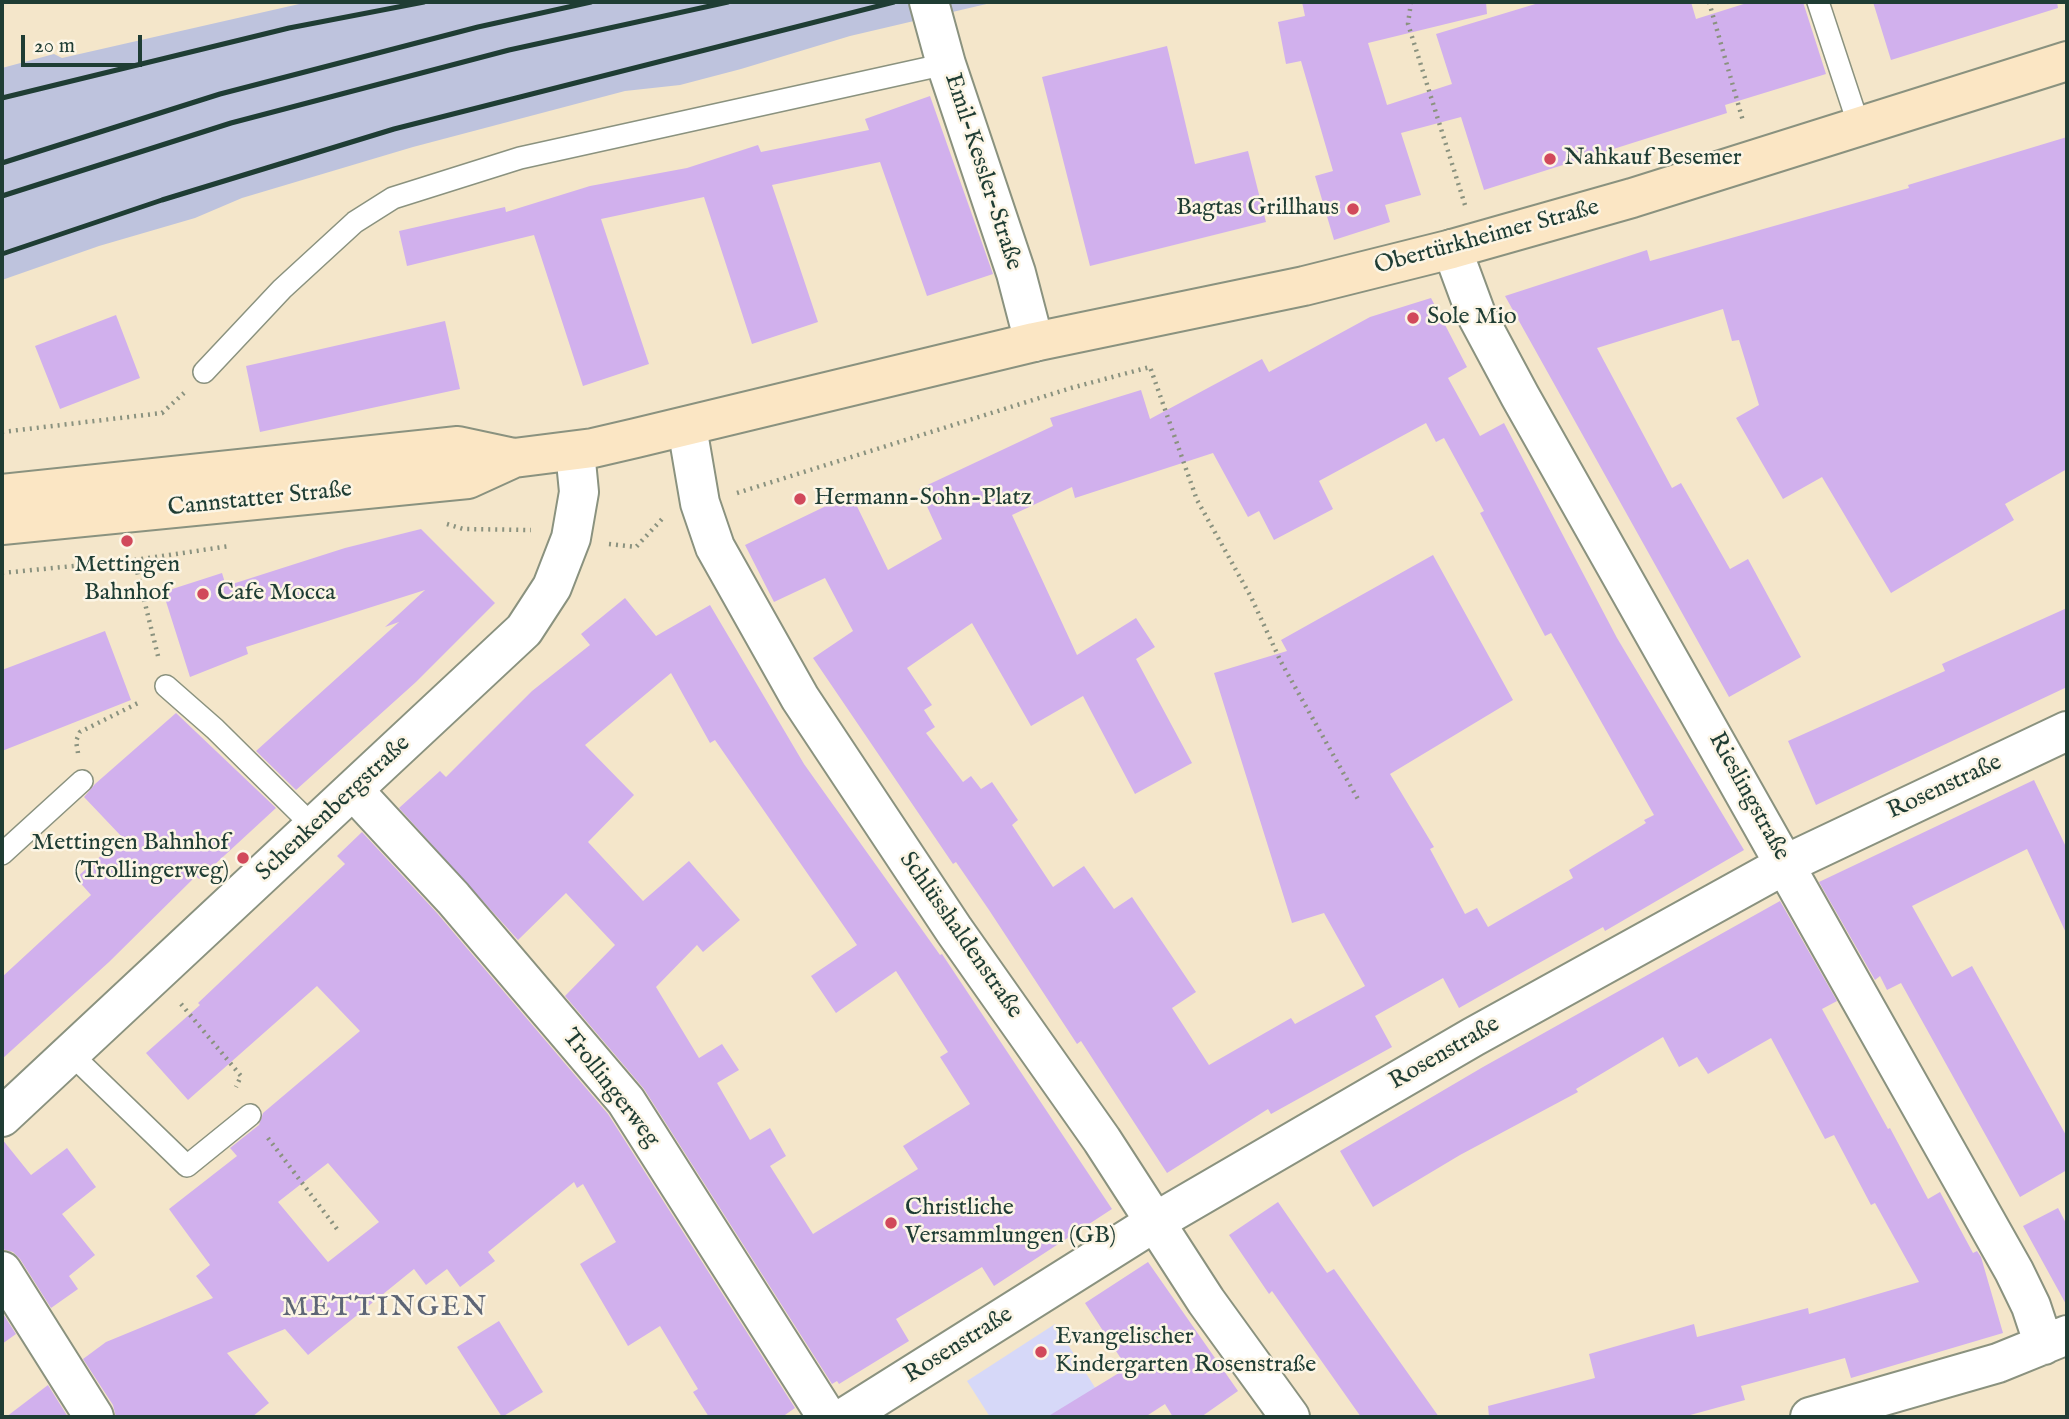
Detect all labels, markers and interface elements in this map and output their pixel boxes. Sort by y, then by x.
scale bar [24,21,145,65]
text: 20 m [34,33,75,60]
street label: Emil-Kessler-Straße [937,70,1027,274]
place label: Nahkauf Besemer [1564,145,1741,173]
marker: Nahkauf Besemer [1542,151,1558,167]
street label: Obertürkheimer Straße [1371,194,1603,282]
place label: Bagtas Grillhaus [1176,195,1339,223]
marker: Bagtas Grillhaus [1345,201,1361,217]
place label: Sole Mio [1427,304,1517,332]
marker: Sole Mio [1405,310,1421,326]
street label: Cannstatter Straße [167,476,353,524]
place label: Hermann-Sohn-Platz [814,485,1032,513]
marker: Hermann-Sohn-Platz [792,491,808,507]
marker: Mettingen Bahnhof [119,533,135,549]
place label: Mettingen Bahnhof [74,552,180,608]
place label: Cafe Mocca [217,580,336,608]
marker: Cafe Mocca [195,586,211,602]
street label: Rieslingstraße [1701,728,1795,866]
street label: Schenkenbergstraße [251,730,417,888]
street label: Rosenstraße [1883,749,2007,827]
place label: Mettingen Bahnhof (Trollingerweg) [32,830,229,886]
street label: Schlüsshaldenstraße [892,847,1028,1025]
marker: Mettingen Bahnhof (Trollingerweg) [235,850,251,866]
street label: Rosenstraße [1385,1011,1505,1097]
street label: Trollingerweg [555,1024,665,1154]
place label: Christliche Versammlungen (GB) [905,1195,1116,1251]
marker: Christliche Versammlungen (GB) [883,1215,899,1231]
district label: METTINGEN [283,1292,487,1326]
street label: Rosenstraße [899,1301,1019,1391]
place label: Evangelischer Kindergarten Rosenstraße [1055,1324,1316,1380]
marker: Evangelischer Kindergarten Rosenstraße [1033,1344,1049,1360]

